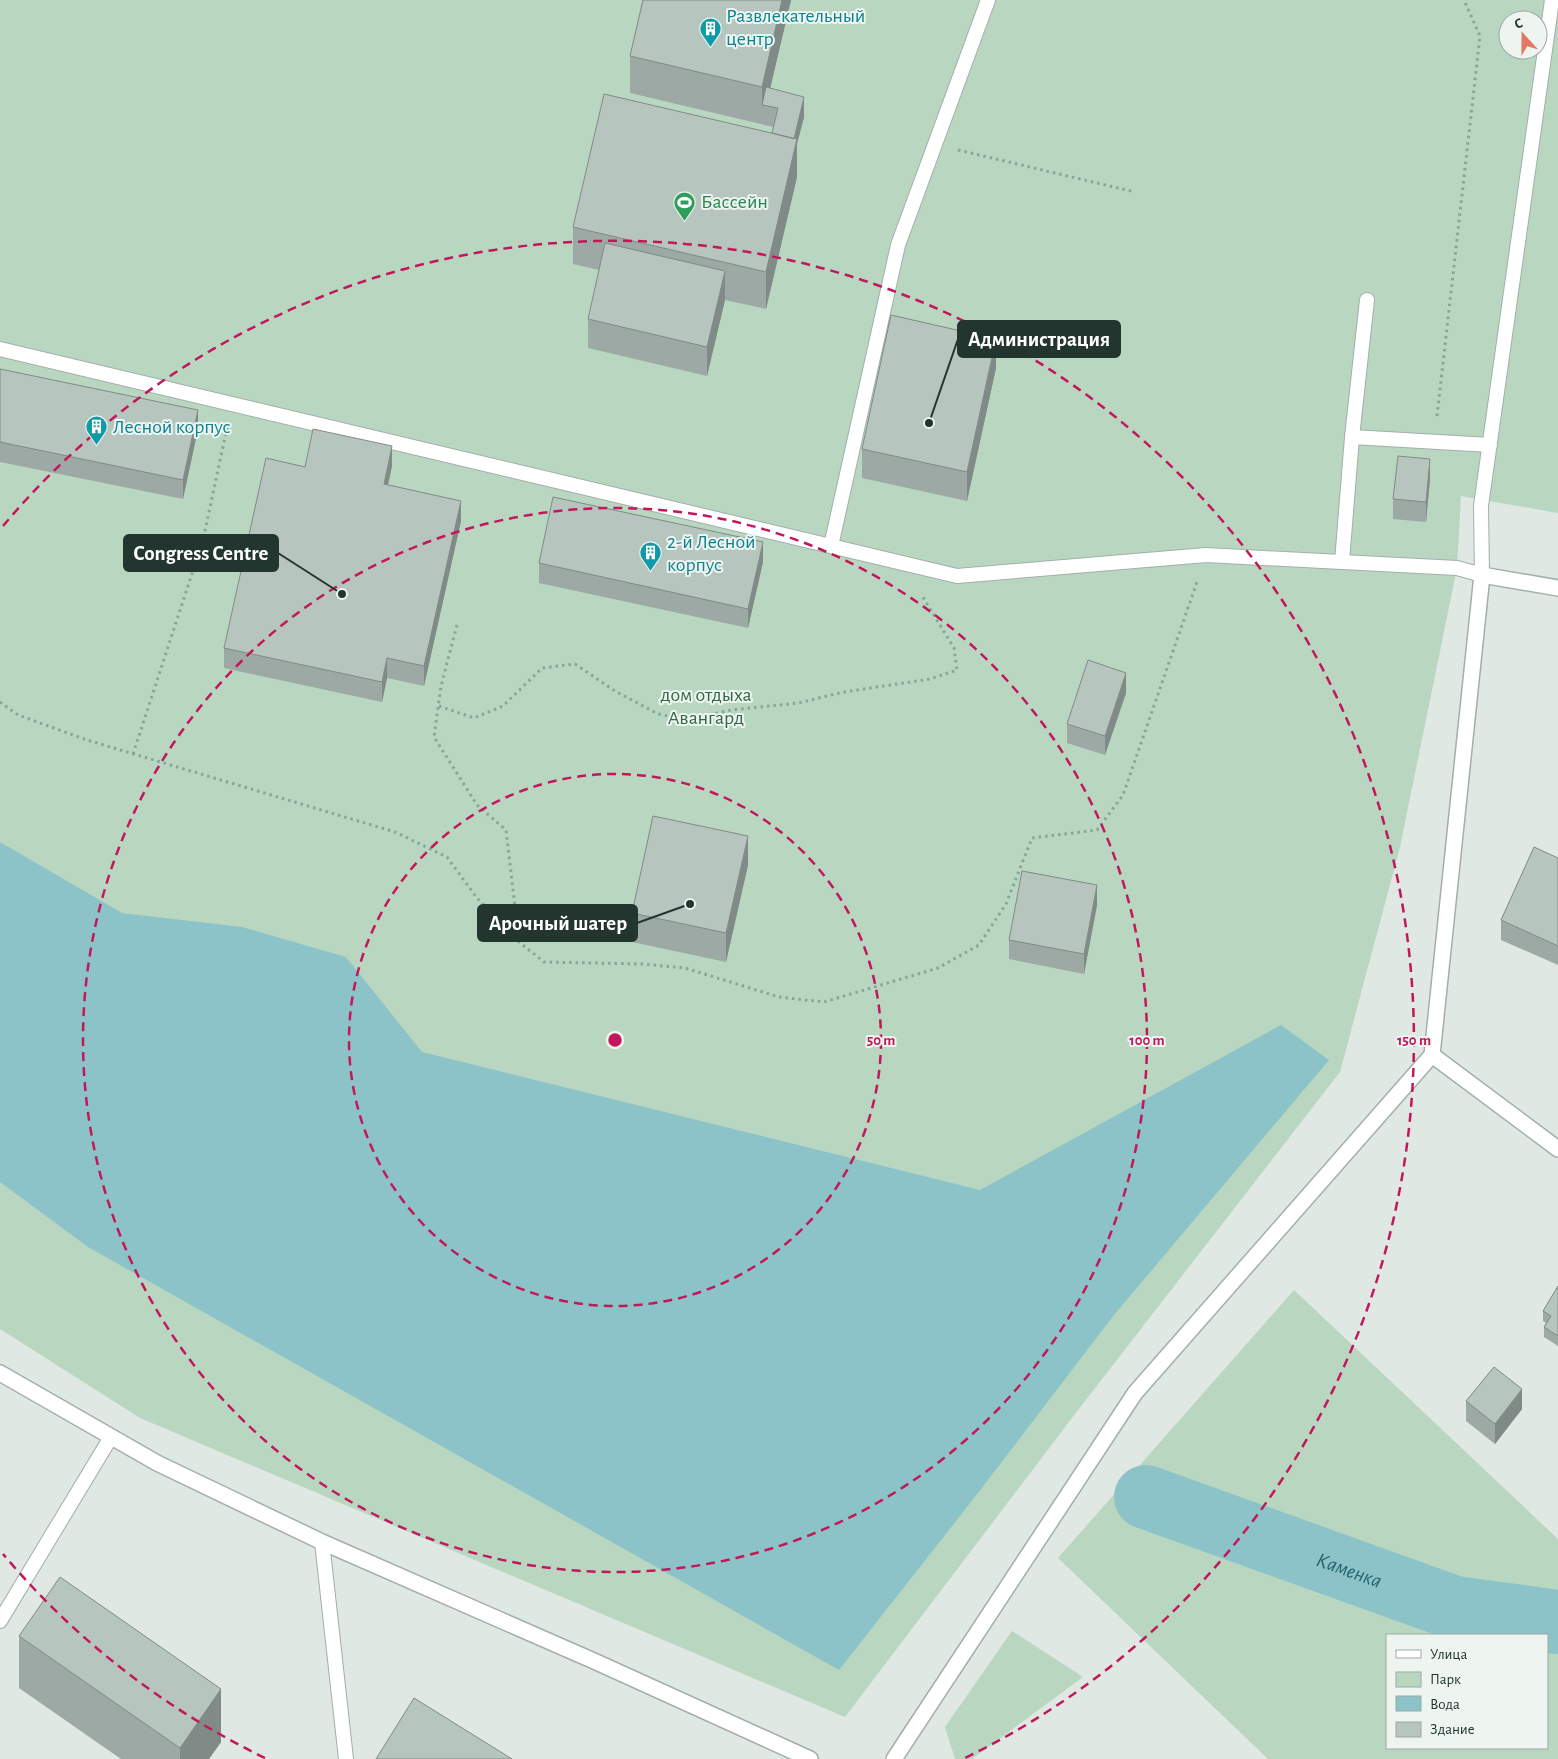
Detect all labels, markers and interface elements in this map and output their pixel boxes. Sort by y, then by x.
place label: Развлекательный центр [726,6,865,49]
north arrow [1498,10,1548,60]
building icon: Развлекательный центр [698,16,722,47]
text: С [1513,16,1525,32]
sports icon: Бассейн [673,190,697,221]
place label: Бассейн [701,192,768,212]
callout: Администрация [958,321,1120,357]
text: Администрация [968,329,1110,350]
building icon: Лесной корпус [85,415,109,446]
place label: Лесной корпус [113,417,231,437]
place label: 2-й Лесной корпус [667,532,755,575]
callout: Congress Centre [124,535,278,571]
building icon: 2-й Лесной корпус [639,541,663,572]
text: Congress Centre [134,543,268,564]
park label: дом отдыха Авангард [660,685,752,728]
callout: Арочный шатер [478,905,637,941]
text: Арочный шатер [489,913,627,934]
centre of rings [606,1031,624,1049]
text: 50 m [867,1033,895,1048]
text: 100 m [1129,1033,1165,1048]
text: 150 m [1397,1033,1431,1048]
water label: Каменка [1314,1549,1385,1591]
legend [1386,1634,1548,1749]
text: Улица [1430,1647,1467,1662]
text: Парк [1430,1672,1461,1687]
text: Вода [1430,1697,1460,1712]
text: Здание [1430,1722,1475,1737]

